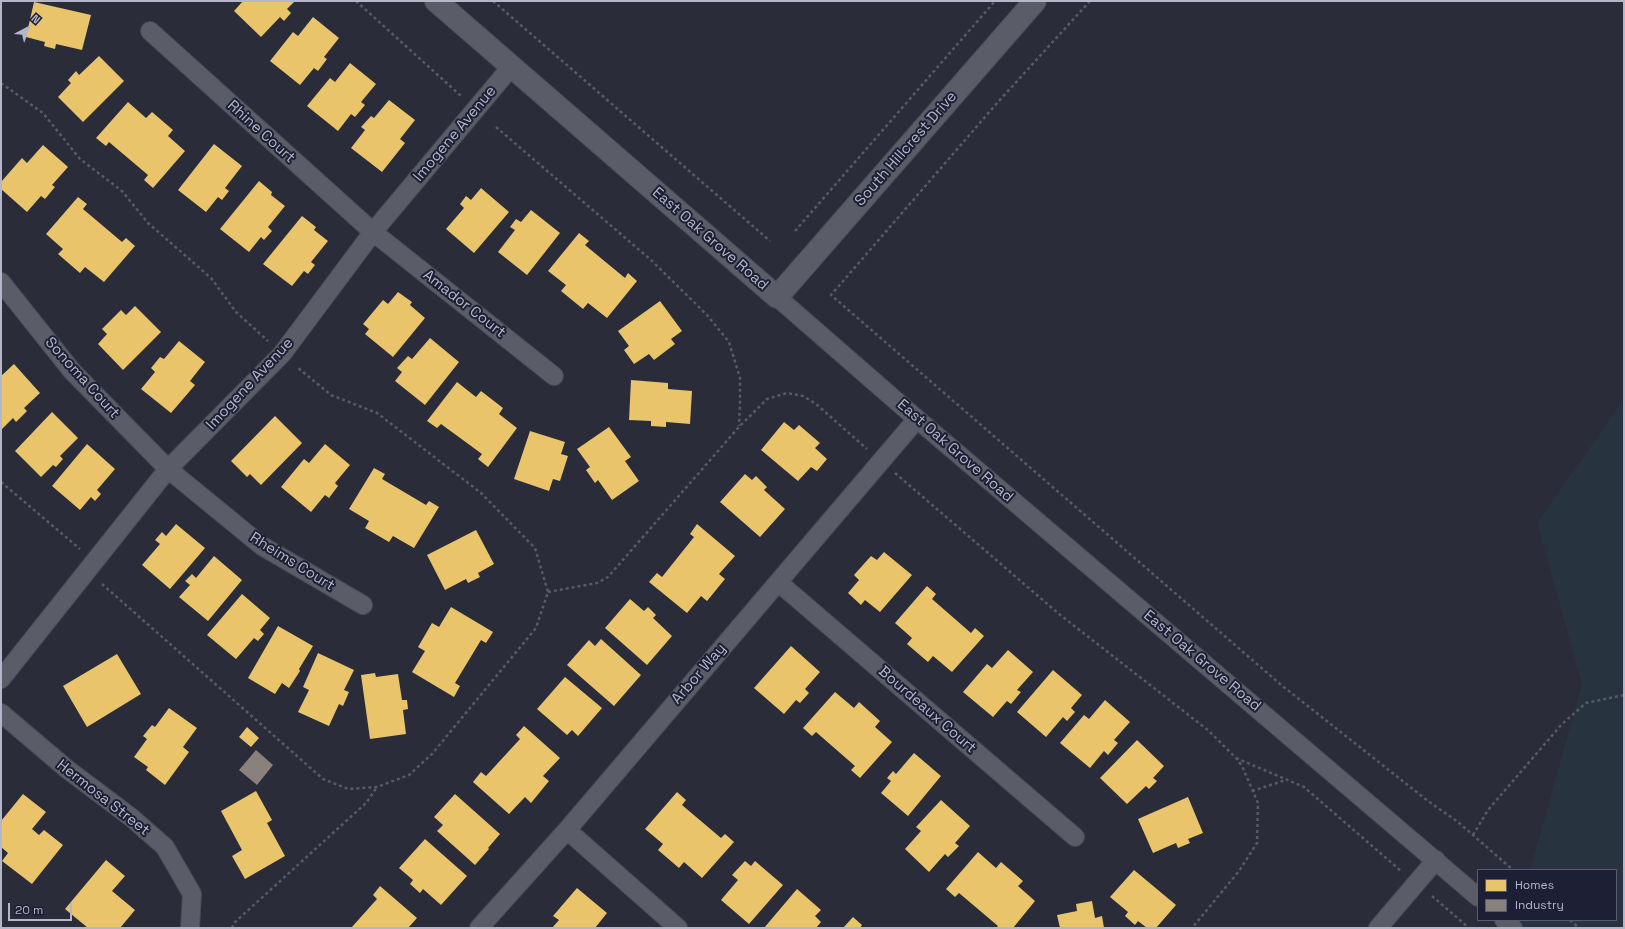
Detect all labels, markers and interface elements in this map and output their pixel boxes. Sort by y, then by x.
north arrow [8,8,48,48]
text: N [28,11,43,27]
street label: Imogene Avenue [410,83,500,185]
street label: South Hillcrest Drive [851,88,961,210]
street label: Rhine Court [223,97,299,167]
street label: East Oak Grove Road [648,184,772,294]
street label: Amador Court [419,266,509,342]
street label: Sonoma Court [41,334,123,422]
street label: Imogene Avenue [203,334,297,434]
street label: East Oak Grove Road [893,396,1017,506]
street label: Rheims Court [246,529,338,595]
street label: East Oak Grove Road [1140,607,1264,715]
street label: Arbor Way [668,640,730,708]
street label: Bourdeaux Court [875,663,979,757]
street label: Hermosa Street [53,756,153,840]
legend [1477,869,1617,921]
text: Homes [1515,877,1554,893]
scale bar [10,895,74,921]
text: Industry [1515,897,1564,913]
text: 20 m [15,902,43,918]

